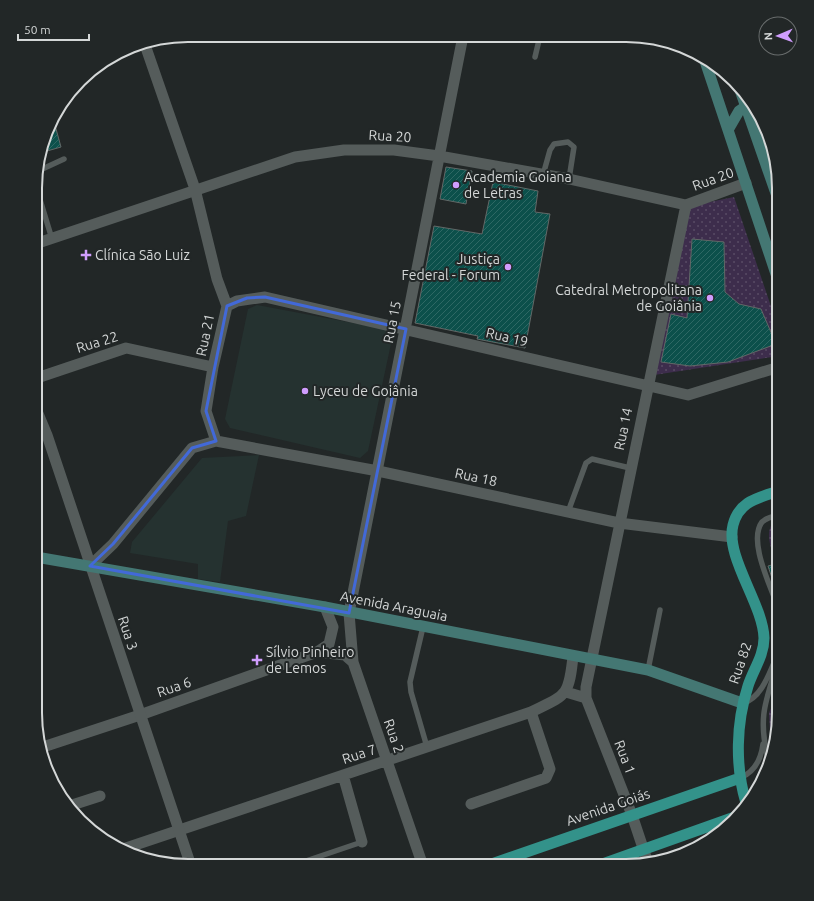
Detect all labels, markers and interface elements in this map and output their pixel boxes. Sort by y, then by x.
scale bar [18,16,89,42]
north arrow [758,16,798,56]
text: 50 m [24,23,51,36]
text: N [762,32,774,41]
street label: Rua 20 [368,127,412,145]
street label: Rua 20 [690,164,736,194]
place label: Academia Goiana de Letras [464,169,572,201]
marker: Academia Goiana de Letras [451,180,461,190]
place label: Clínica São Luiz [95,247,190,263]
marker: Clínica São Luiz [80,249,92,261]
place label: Justiça Federal - Forum [401,251,500,283]
marker: Justiça Federal - Forum [503,262,513,272]
place label: Catedral Metropolitana de Goiânia [555,282,702,314]
marker: Catedral Metropolitana de Goiânia [705,293,715,303]
street label: Rua 15 [380,299,404,345]
street label: Rua 21 [193,312,217,358]
street label: Rua 19 [484,324,530,350]
street label: Rua 22 [74,328,120,356]
place label: Lyceu de Goiânia [313,383,418,399]
marker: Lyceu de Goiânia [300,386,310,396]
street label: Rua 14 [611,406,635,452]
street label: Rua 18 [453,465,499,489]
street label: Avenida Araguaia [339,588,449,624]
street label: Rua 3 [115,614,141,652]
street label: Rua 82 [725,640,755,686]
place label: Sílvio Pinheiro de Lemos [266,644,354,676]
marker: Sílvio Pinheiro de Lemos [251,654,263,666]
street label: Rua 6 [155,674,193,700]
street label: Rua 2 [381,717,407,755]
street label: Rua 1 [611,738,639,776]
street label: Rua 7 [340,741,378,767]
street label: Avenida Goiás [564,785,652,829]

